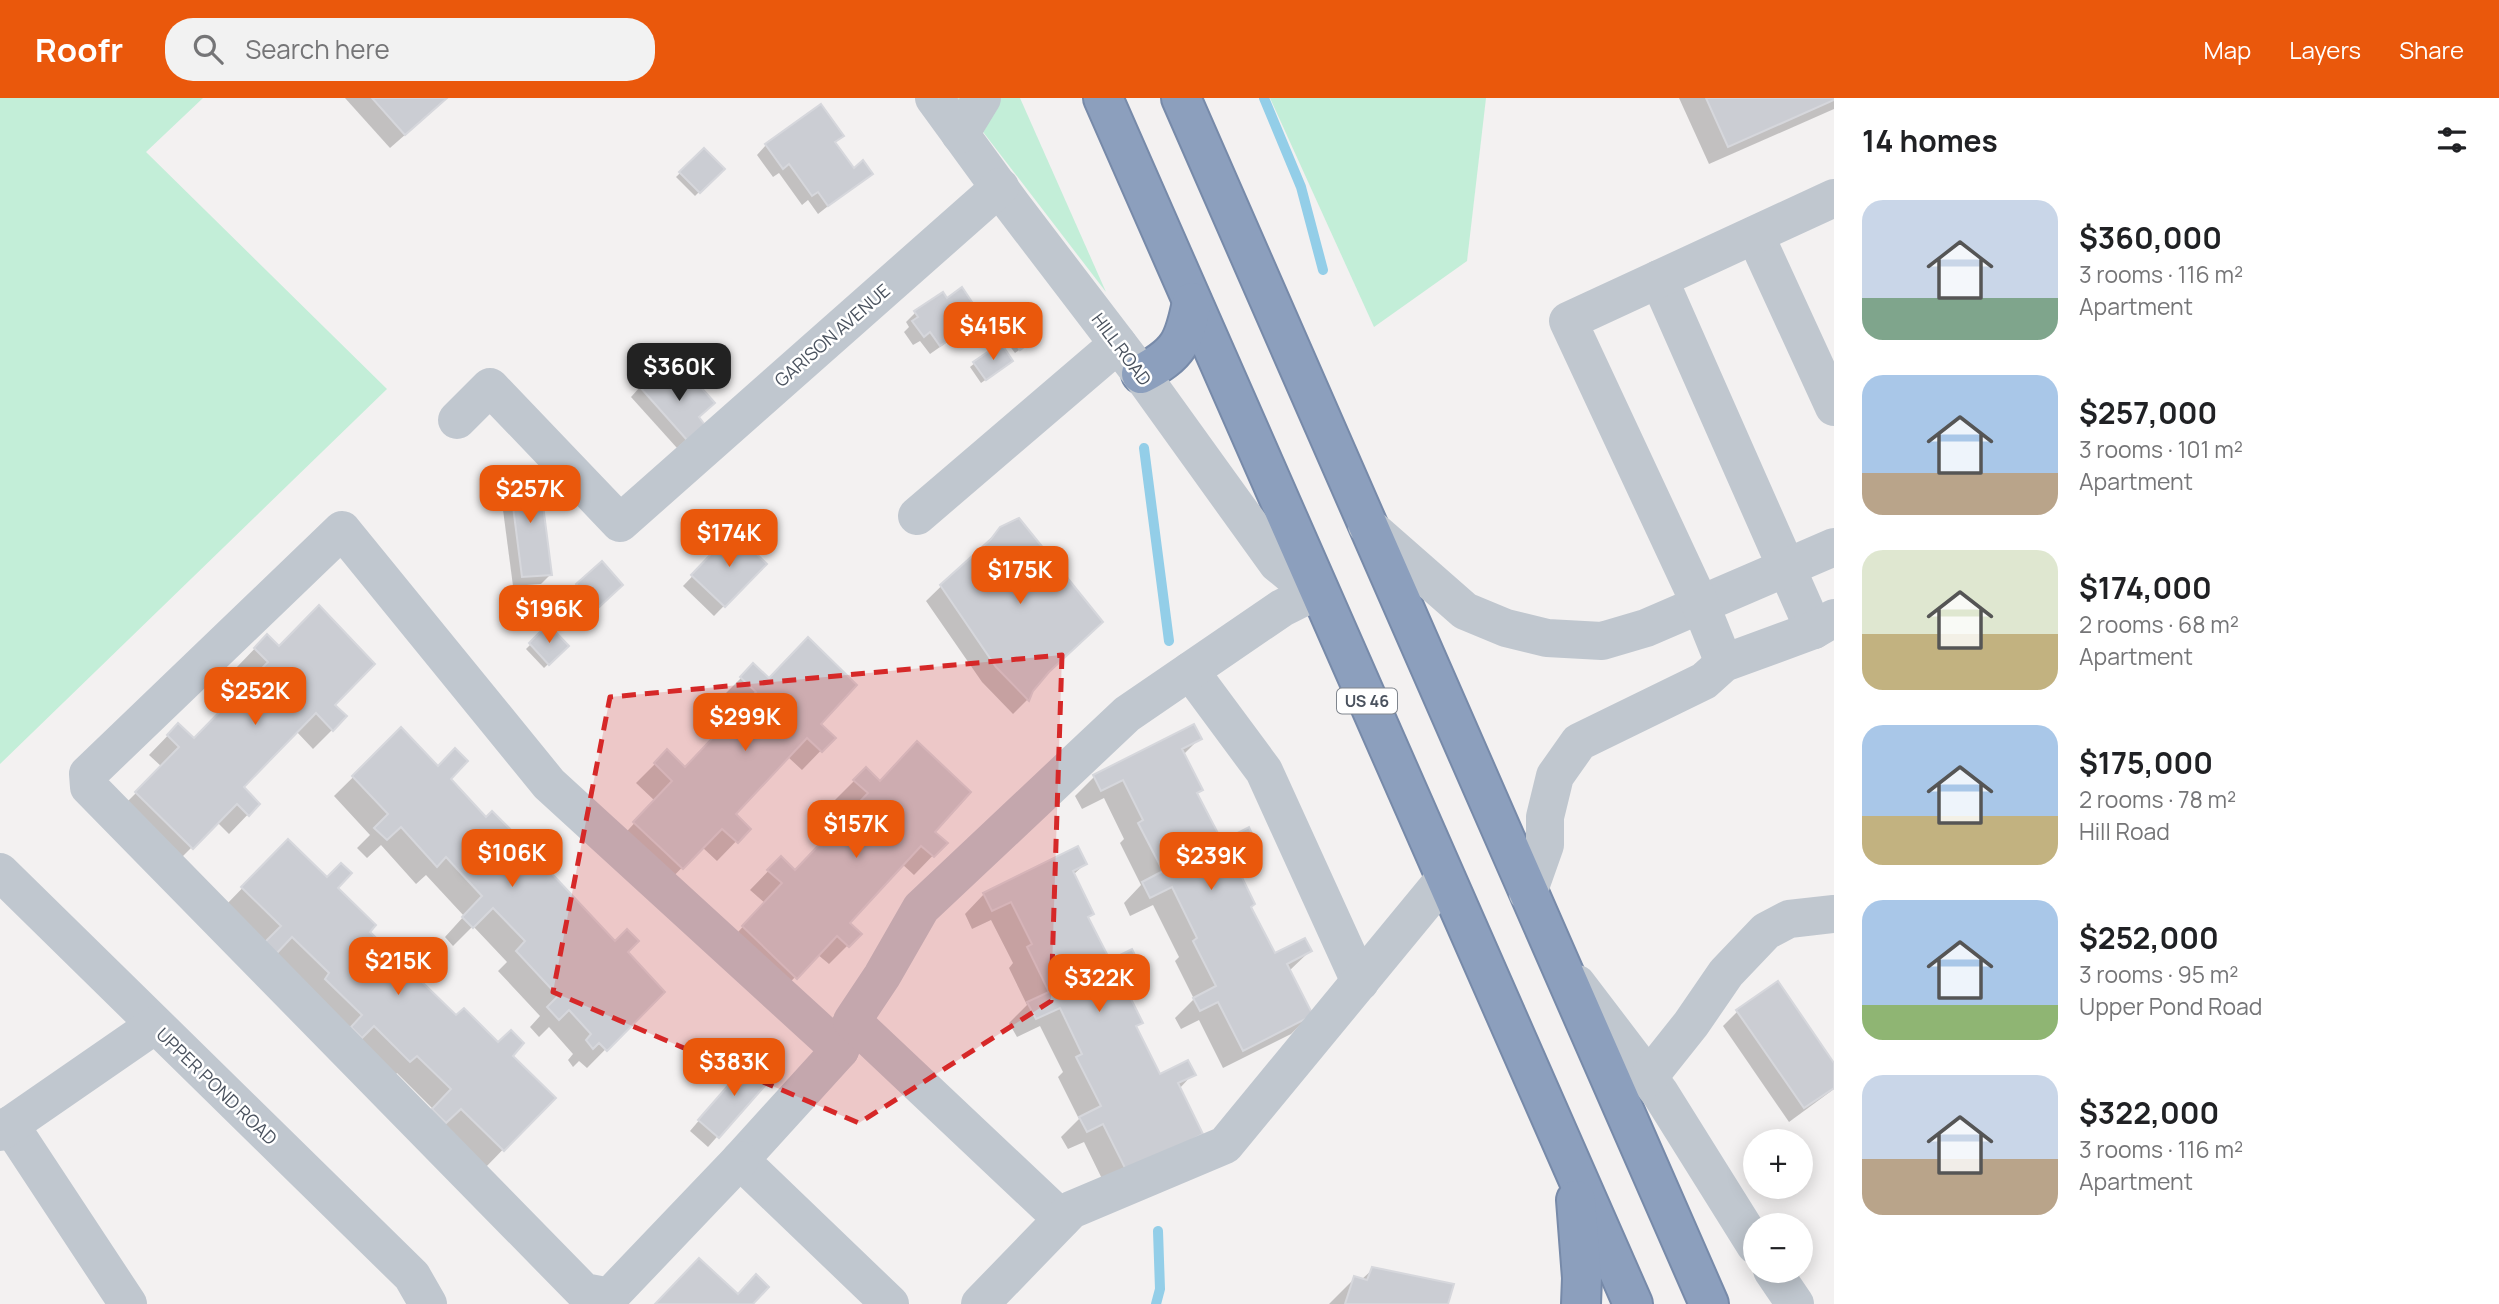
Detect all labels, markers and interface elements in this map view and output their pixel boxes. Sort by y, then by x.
search box [165,18,655,81]
text: Roofr [35,27,123,72]
icon: search [189,30,227,68]
text: Search here [245,31,390,67]
text: Map [2204,33,2251,66]
text: Layers [2289,33,2361,66]
text: Share [2399,33,2464,66]
text: 14 homes [1862,120,1998,161]
icon: filters [2433,121,2471,159]
text: $360,000 [2079,217,2222,258]
icon: home [1918,228,2002,312]
text: 3 rooms · 116 m² [2079,258,2243,290]
street label: GARISON AVENUE [769,278,895,392]
text: Apartment [2079,290,2193,322]
pin: $415K [944,302,1042,362]
street label: HILL ROAD [1087,308,1157,390]
text: $415K [960,309,1026,341]
pin: $360K [630,344,728,403]
text: $360K [643,350,715,382]
text: $257,000 [2079,392,2217,433]
icon: home [1918,403,2002,487]
text: 3 rooms · 101 m² [2079,433,2243,465]
text: Apartment [2079,465,2193,497]
pin: $257K [481,466,579,525]
text: $257K [496,472,564,504]
pin: $174K [680,510,778,569]
text: $174K [697,516,761,548]
pin: $175K [971,546,1069,606]
text: $175K [987,553,1053,585]
text: $174,000 [2079,567,2212,608]
icon: home [1918,578,2002,662]
pin: $196K [500,586,598,645]
text: $196K [515,592,583,624]
text: 2 rooms · 68 m² [2079,608,2239,640]
text: Apartment [2079,640,2193,672]
pin: $252K [206,668,304,727]
text: $252K [220,674,290,706]
road number: US 46 [1337,688,1397,714]
pin: $299K [696,694,794,753]
text: $299K [709,700,781,732]
text: $175,000 [2079,742,2213,783]
icon: home [1918,753,2002,837]
text: 2 rooms · 78 m² [2079,783,2236,815]
pin: $157K [807,800,905,860]
text: $157K [823,807,889,839]
text: Hill Road [2079,815,2170,847]
pin: $106K [463,830,561,889]
pin: $239K [1162,832,1260,892]
text: $106K [478,836,546,868]
text: $239K [1176,839,1246,871]
text: $252,000 [2079,917,2219,958]
icon: home [1918,928,2002,1012]
pin: $215K [349,937,447,997]
text: $215K [365,944,431,976]
pin: $322K [1050,954,1148,1014]
text: 3 rooms · 95 m² [2079,958,2238,990]
text: $322K [1064,961,1134,993]
text: Upper Pond Road [2079,990,2262,1022]
street label: UPPER POND ROAD [151,1022,283,1150]
pin: $383K [685,1038,783,1098]
text: $383K [699,1045,769,1077]
text: $322,000 [2079,1092,2219,1133]
icon: home [1918,1103,2002,1187]
map controls [1743,1129,1813,1283]
button: + [1743,1129,1813,1199]
text: 3 rooms · 116 m² [2079,1133,2243,1165]
text: Apartment [2079,1165,2193,1197]
button: − [1743,1213,1813,1283]

